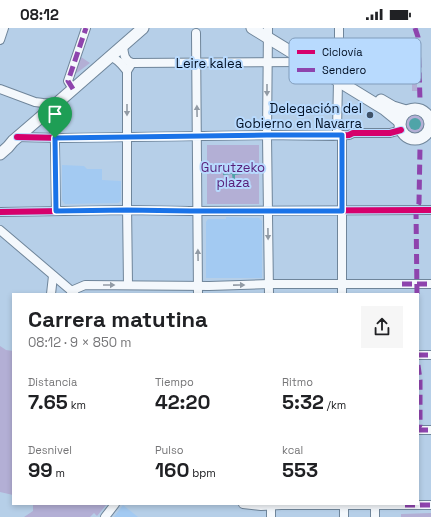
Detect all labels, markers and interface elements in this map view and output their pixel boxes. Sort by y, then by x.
text: 08:12 [20,5,59,24]
legend [289,38,421,84]
text: Ciclovía [322,45,363,59]
street label: Leire kalea [176,55,243,72]
text: Sendero [322,63,367,77]
one-way arrow [264,84,270,97]
pin [38,97,72,138]
place label: Delegación del Gobierno en Navarra [236,100,363,132]
icon: arrive [44,103,66,125]
one-way arrow [124,104,130,117]
one-way arrow [194,104,200,117]
marker: Delegación del Gobierno en Navarra [365,110,375,120]
park label: Gurutzeko plaza [201,159,265,191]
one-way arrow [265,228,271,241]
one-way arrow [195,248,201,261]
one-way arrow [103,282,116,288]
one-way arrow [232,282,245,288]
text: Carrera matutina [28,305,208,333]
button: share [361,306,403,348]
text: 08:12 · 9 × 850 m [28,334,132,351]
text: Distancia [28,375,77,389]
text: Tiempo [155,375,194,389]
text: Ritmo [282,375,313,389]
text: 7.65 [28,389,68,415]
text: 42:20 [155,389,210,415]
text: 5:32 [282,389,324,415]
text: km [68,398,86,412]
text: /km [324,398,346,412]
text: Desnivel [28,443,72,457]
text: Pulso [155,443,184,457]
text: kcal [282,443,303,457]
text: 99 [28,457,53,483]
text: 160 [155,457,189,483]
text: 553 [282,457,318,483]
text: m [53,466,65,480]
text: bpm [189,466,216,480]

